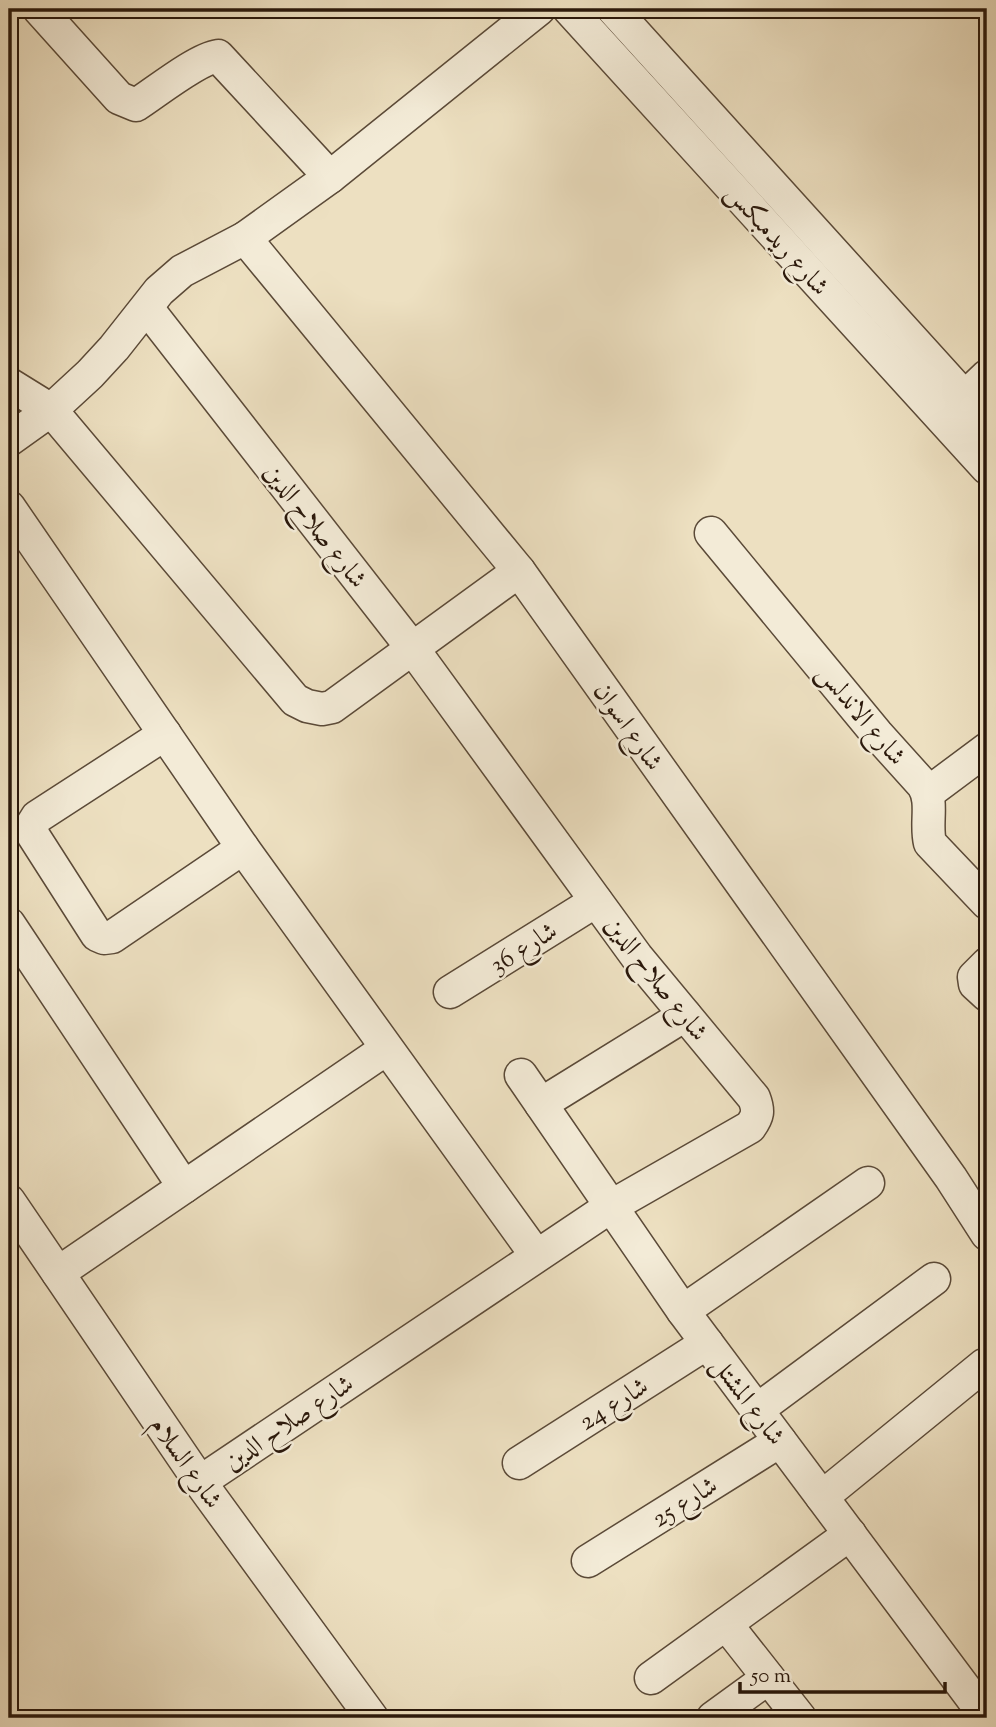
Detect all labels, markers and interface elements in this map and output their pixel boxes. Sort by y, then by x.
street label: شارع ريدمبكس [715,176,837,306]
street label: شارع صلاح الدين [251,456,375,599]
street label: شارع الاندلس [806,657,914,775]
street label: شارع اسوان [582,676,671,780]
street label: شارع صلاح الدين [592,909,716,1052]
street label: شارع 36 [483,914,566,985]
street label: شارع المشتل [700,1349,793,1455]
street label: شارع صلاح الدين [217,1367,364,1484]
street label: شارع 24 [572,1369,657,1442]
street label: شارع السلام [138,1410,230,1518]
street label: شارع 25 [645,1468,726,1539]
scale bar [740,1650,945,1694]
text: 50 m [750,1662,791,1692]

